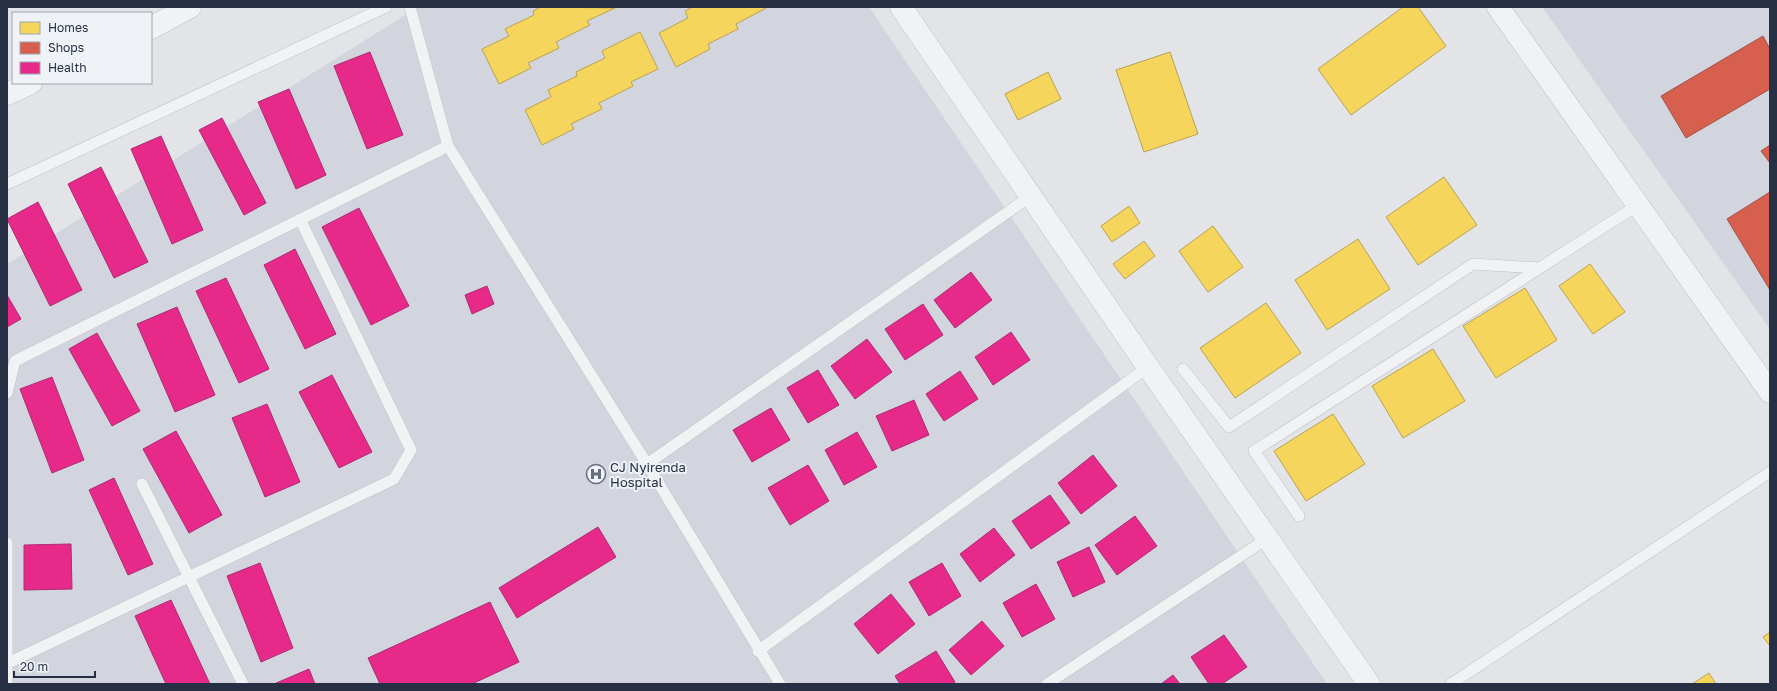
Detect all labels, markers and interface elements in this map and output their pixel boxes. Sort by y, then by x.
legend [12,12,152,84]
text: Homes [48,20,88,35]
text: Shops [48,40,84,55]
text: Health [48,60,87,75]
place label: CJ Nyirenda Hospital [610,459,686,490]
hospital icon: CJ Nyirenda Hospital [585,463,607,485]
scale bar [14,653,95,679]
text: 20 m [20,659,48,674]

